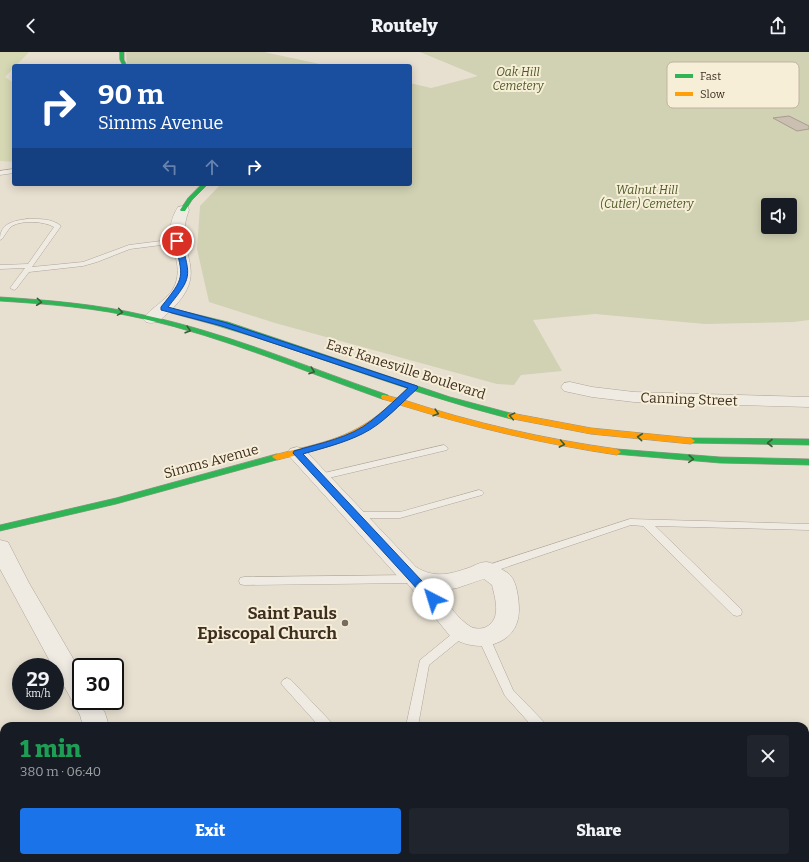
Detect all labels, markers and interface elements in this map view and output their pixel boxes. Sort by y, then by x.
icon: back [20,15,42,37]
text: Routely [371,15,438,37]
icon: share [767,15,789,37]
legend [667,62,799,108]
park label: Oak Hill Cemetery [492,65,545,93]
text: Fast [700,70,721,83]
text: 90 m [98,78,164,111]
icon: right [32,80,84,132]
text: Slow [700,88,725,101]
text: Simms Avenue [98,112,223,134]
icon: left [159,156,181,178]
icon: ahead [201,156,223,178]
icon: right [243,156,265,178]
park label: Walnut Hill (Cutler) Cemetery [600,183,695,211]
map controls [761,198,797,234]
button: sound [761,198,797,234]
pin [160,224,194,258]
icon: arrive [166,230,188,252]
one-way arrow [36,297,42,306]
one-way arrow [117,307,123,316]
one-way arrow [185,325,192,334]
street label: East Kanesville Boulevard [324,336,488,403]
one-way arrow [308,366,315,374]
street label: Canning Street [640,389,738,410]
one-way arrow [432,408,439,417]
one-way arrow [509,412,515,420]
one-way arrow [637,432,643,441]
one-way arrow [559,439,565,447]
one-way arrow [767,439,773,447]
street label: Simms Avenue [162,441,260,482]
one-way arrow [688,455,694,464]
position arrow [412,578,454,620]
place label: Saint Pauls Episcopal Church [197,603,337,644]
marker: Saint Pauls Episcopal Church [340,618,350,628]
speed limit sign: 30 [72,658,124,710]
text: 29 [26,667,50,691]
text: km/h [26,688,50,700]
text: 1 min [20,735,81,763]
button: close [747,735,789,777]
text: 380 m · 06:40 [20,764,101,779]
button: Exit [20,808,401,854]
button: Share [409,808,789,854]

